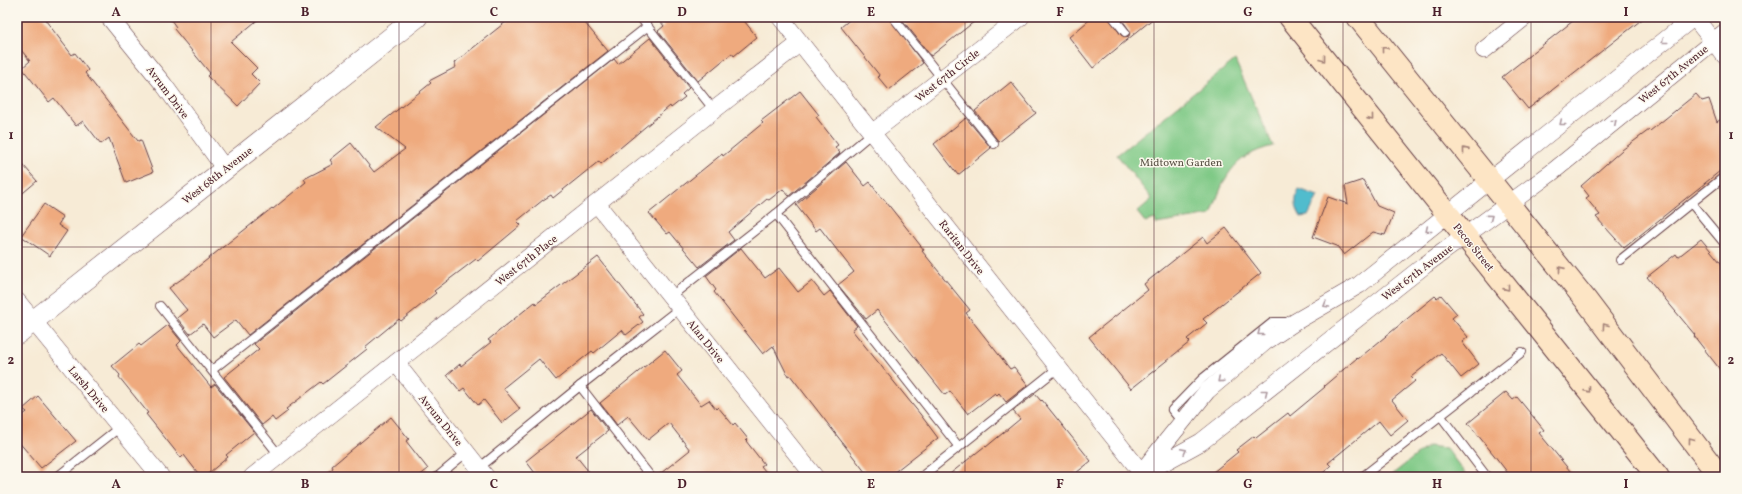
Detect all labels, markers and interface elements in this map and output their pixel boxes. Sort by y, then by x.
text: A [111,4,121,22]
text: B [301,4,310,22]
text: C [490,4,498,22]
text: D [677,4,687,22]
text: E [867,4,875,22]
text: F [1056,4,1064,22]
text: G [1243,4,1253,22]
text: H [1432,4,1442,22]
text: I [1624,4,1629,22]
one-way arrow [1661,37,1668,44]
street label: West 67th Avenue [1636,42,1712,108]
street label: West 67th Circle [913,46,983,106]
one-way arrow [1381,46,1388,53]
one-way arrow [1319,54,1326,61]
street label: Avrum Drive [142,63,192,122]
one-way arrow [1366,114,1373,121]
one-way arrow [1560,118,1567,125]
one-way arrow [1609,120,1616,127]
text: 1 [8,127,14,145]
text: 1 [1728,127,1734,145]
street label: West 68th Avenue [179,144,256,209]
one-way arrow [1463,148,1470,155]
park label: Midtown Garden [1140,156,1223,171]
one-way arrow [1486,215,1493,222]
street label: Raritan Drive [935,217,987,279]
street label: Pecos Street [1449,221,1497,275]
one-way arrow [1425,226,1433,233]
street label: West 67th Place [493,232,561,290]
street label: West 67th Avenue [1379,241,1457,305]
one-way arrow [1558,266,1565,273]
one-way arrow [1502,284,1509,291]
one-way arrow [1323,300,1330,307]
street label: Alan Drive [683,317,727,367]
one-way arrow [1602,323,1610,330]
one-way arrow [1257,328,1264,335]
text: 2 [8,352,15,370]
text: 2 [1728,352,1735,370]
street label: Larsh Drive [64,363,112,416]
one-way arrow [1218,376,1225,383]
one-way arrow [1583,385,1590,392]
one-way arrow [1260,390,1267,397]
street label: Avrum Drive [414,392,465,450]
one-way arrow [1689,438,1696,445]
one-way arrow [1180,449,1187,456]
text: A [111,476,121,494]
text: B [301,476,310,494]
text: C [490,476,498,494]
text: D [677,476,687,494]
text: E [867,476,875,494]
text: F [1056,476,1064,494]
text: G [1243,476,1253,494]
text: H [1432,476,1442,494]
text: I [1624,476,1629,494]

